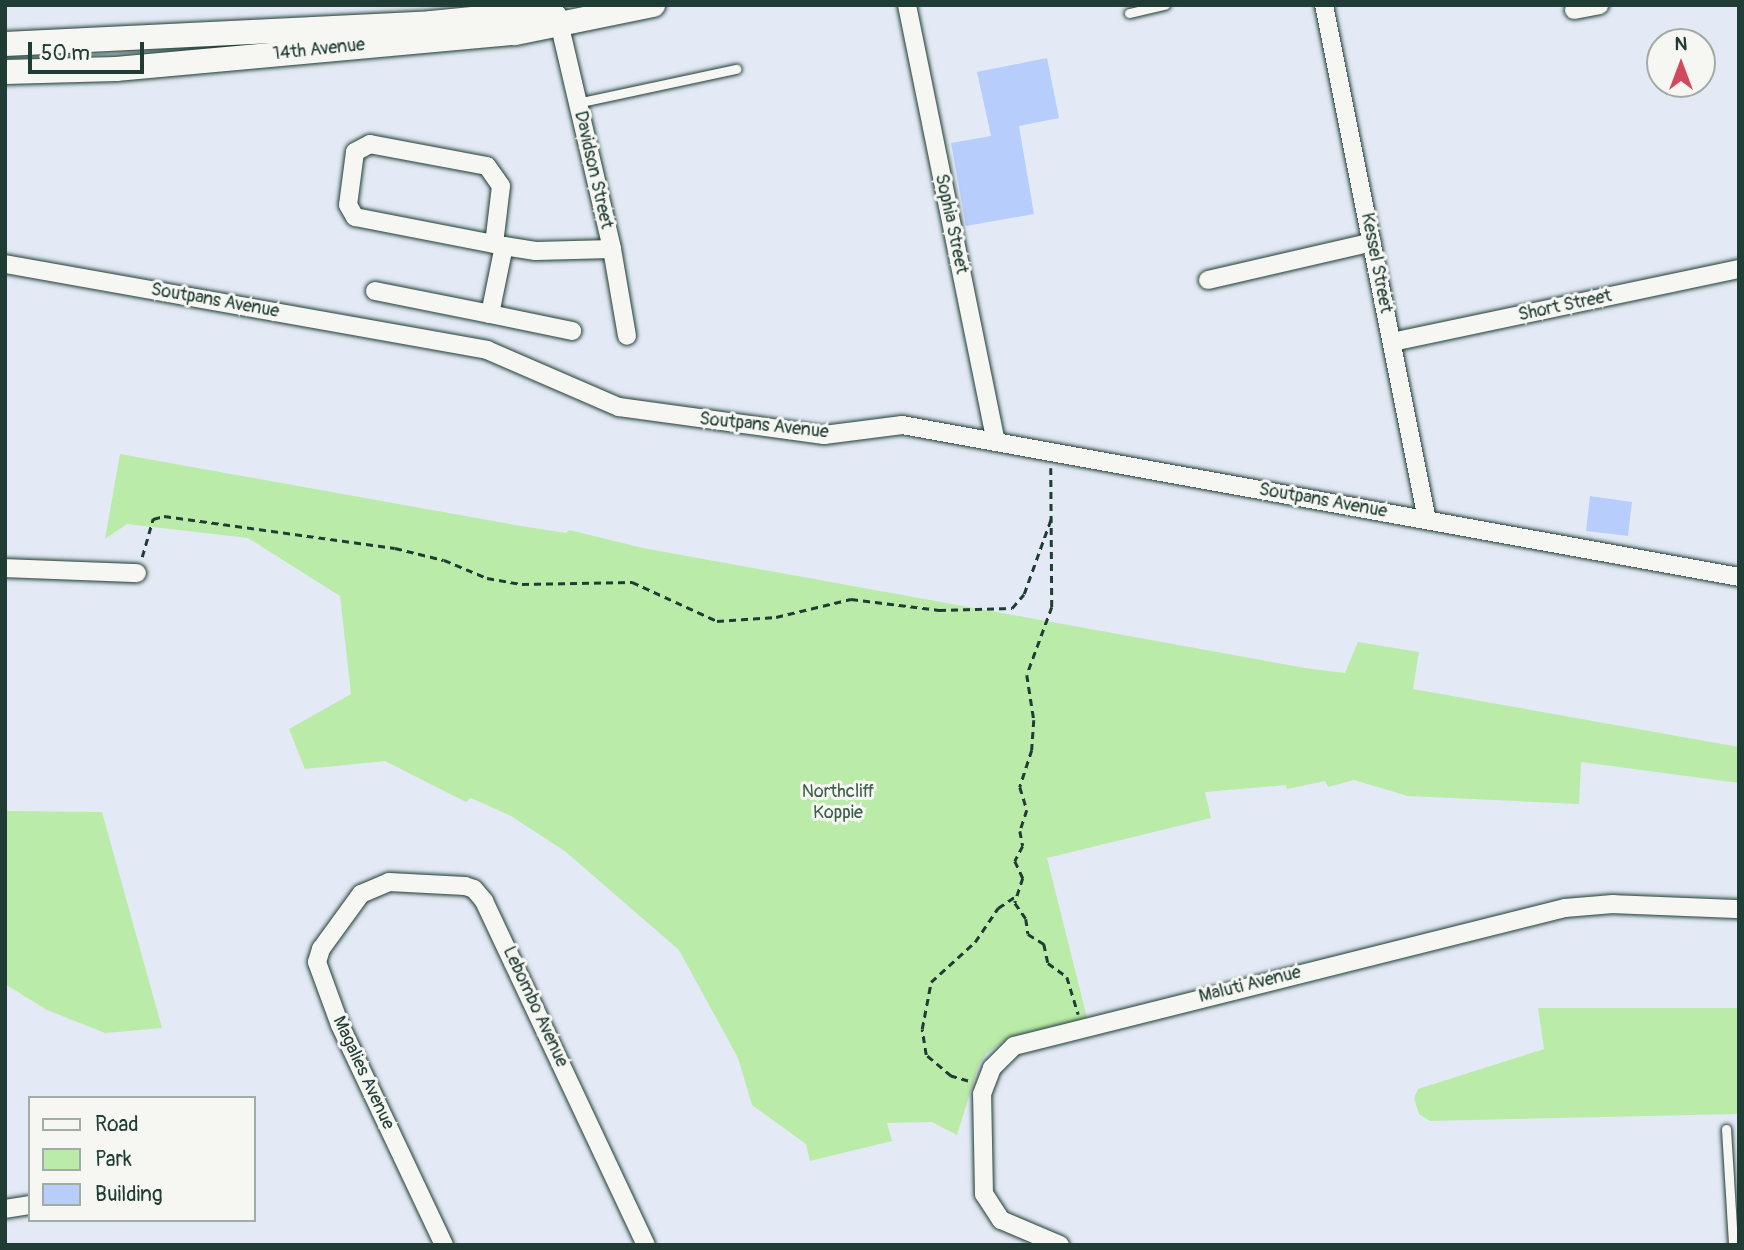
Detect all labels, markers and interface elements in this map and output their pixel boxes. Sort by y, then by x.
scale bar [32,28,147,72]
north arrow [1646,28,1716,98]
text: N [1675,32,1687,56]
street label: 14th Avenue [272,34,366,66]
text: 50 m [41,40,90,67]
street label: Davidson Street [569,109,617,231]
street label: Sophia Street [930,172,972,276]
street label: Kessel Street [1356,211,1396,315]
street label: Soutpans Avenue [149,279,281,323]
street label: Short Street [1516,286,1614,326]
street label: Soutpans Avenue [698,408,830,444]
street label: Soutpans Avenue [1257,479,1389,523]
park label: Northcliff Koppie [802,782,874,824]
street label: Lebombo Avenue [498,943,572,1071]
street label: Maluti Avenue [1197,962,1303,1008]
street label: Magalies Avenue [327,1013,399,1133]
legend [28,1096,256,1222]
text: Road [95,1111,139,1138]
text: Park [95,1146,132,1173]
text: Building [95,1181,162,1208]

